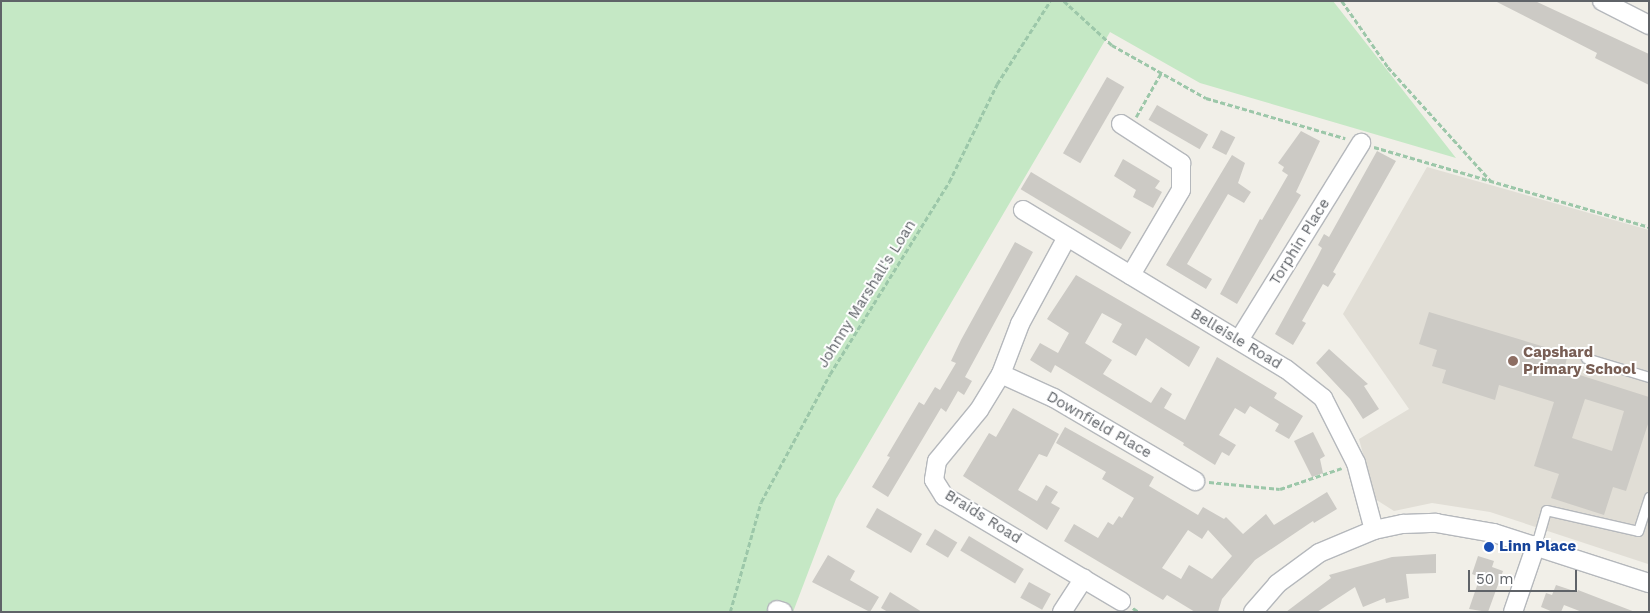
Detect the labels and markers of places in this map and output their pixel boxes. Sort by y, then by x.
place label: Capshard Primary School [1523,343,1636,378]
marker: Capshard Primary School [1507,355,1519,367]
place label: Linn Place [1499,538,1576,556]
marker: Linn Place [1483,541,1495,553]

